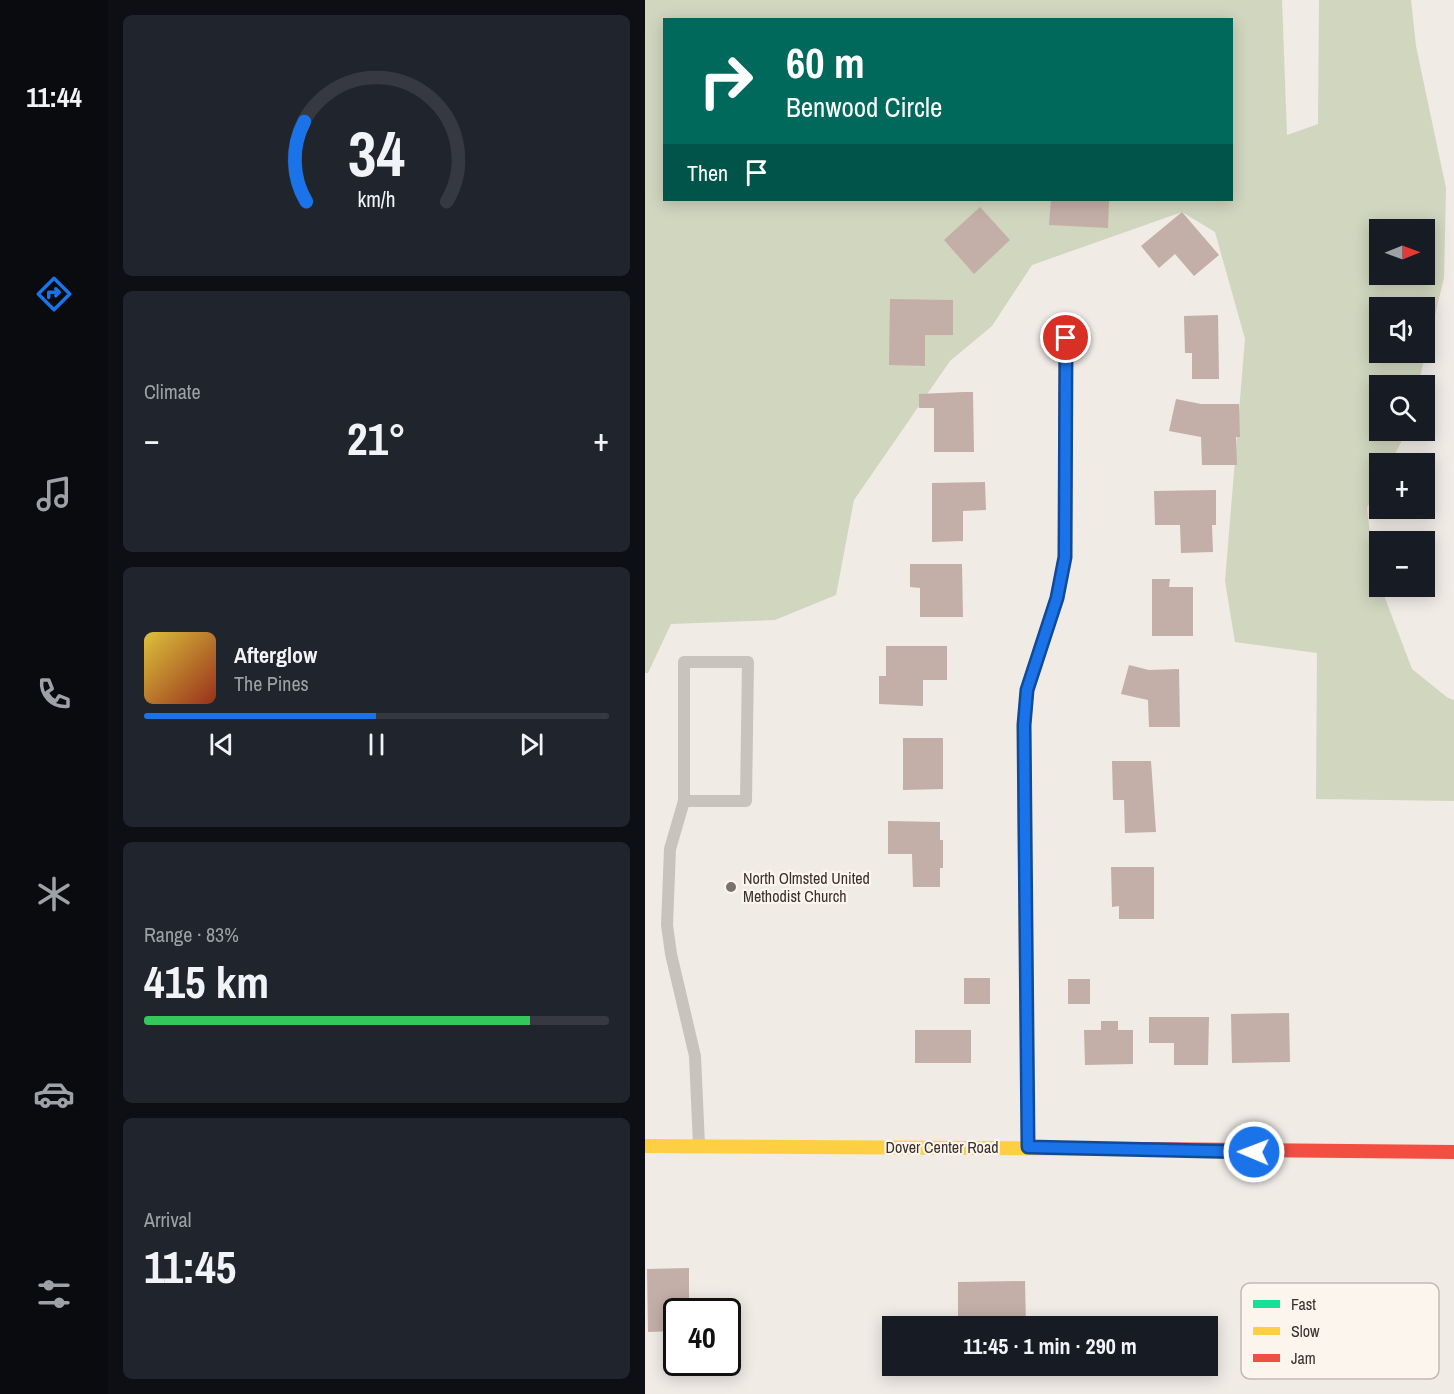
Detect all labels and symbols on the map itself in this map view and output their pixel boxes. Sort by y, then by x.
north arrow [1369,219,1435,285]
pin [1040,312,1091,363]
place label: North Olmsted United Methodist Church [743,867,870,907]
marker: North Olmsted United Methodist Church [724,880,738,894]
position arrow [1222,1120,1286,1184]
street label: Dover Center Road [885,1136,999,1158]
legend [1241,1283,1439,1379]
text: Fast [1291,1293,1316,1315]
speed limit sign: 40 [663,1298,741,1376]
text: Slow [1291,1320,1320,1342]
text: Jam [1291,1347,1316,1369]

